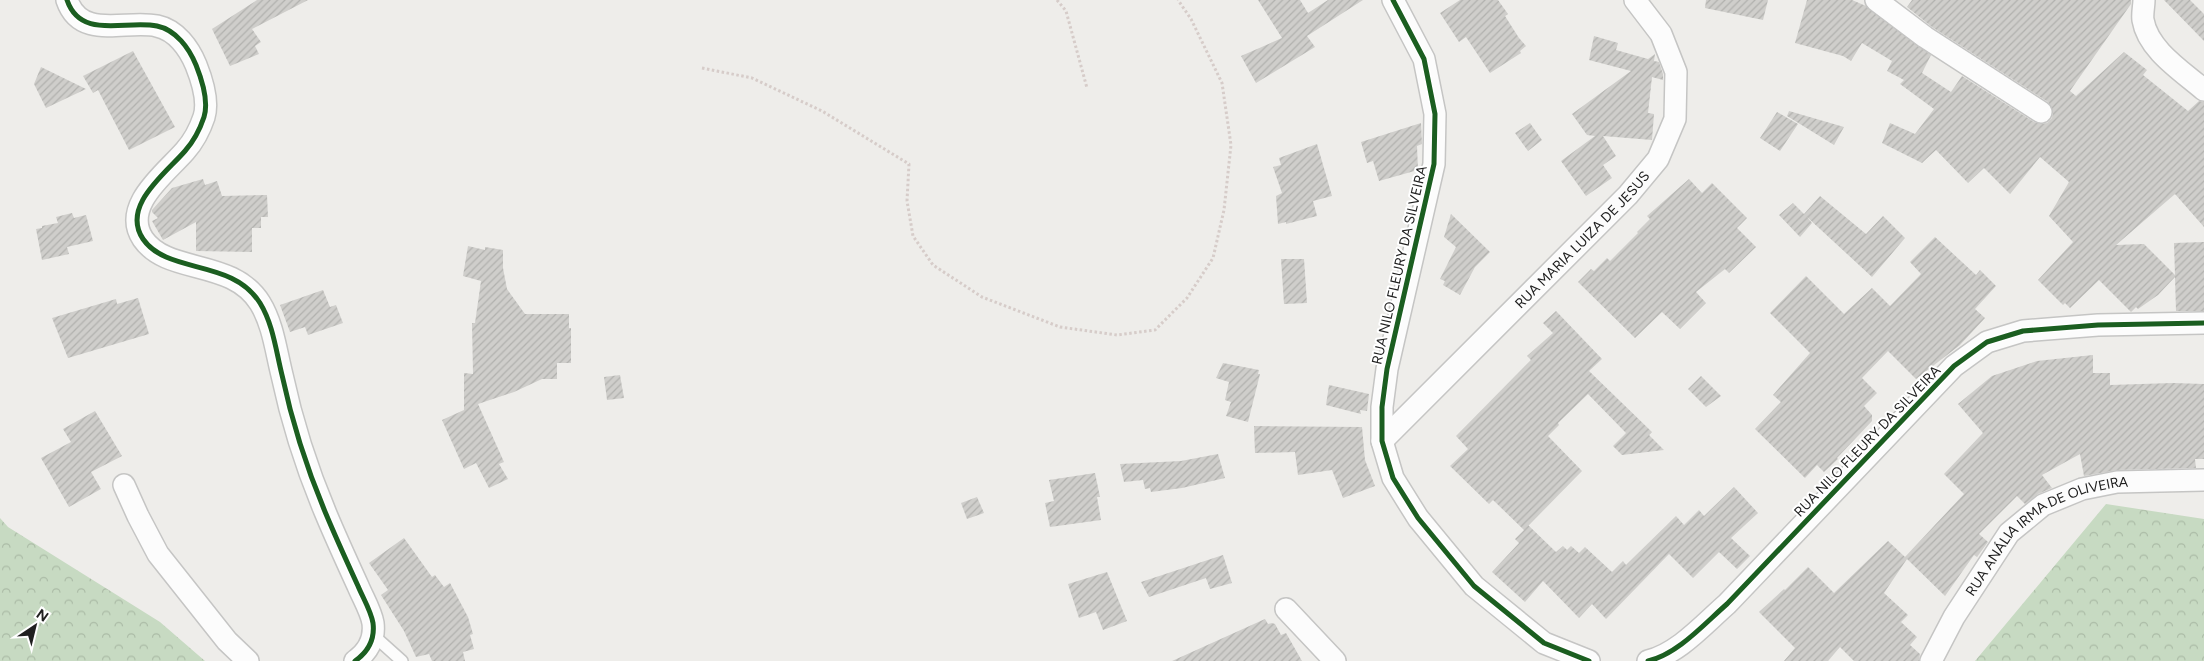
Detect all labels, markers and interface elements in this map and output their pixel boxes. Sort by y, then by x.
street label: RUA NILO FLEURY DA SILVEIRA [1368,163,1431,366]
street label: RUA MARIA LUIZA DE JESUS [1512,168,1653,312]
street label: RUA NILO FLEURY DA SILVEIRA [1791,362,1945,520]
street label: RUA ANÁLIA IRMA DE OLIVEIRA [1962,474,2129,599]
north arrow [10,601,60,651]
text: N [33,606,51,626]

